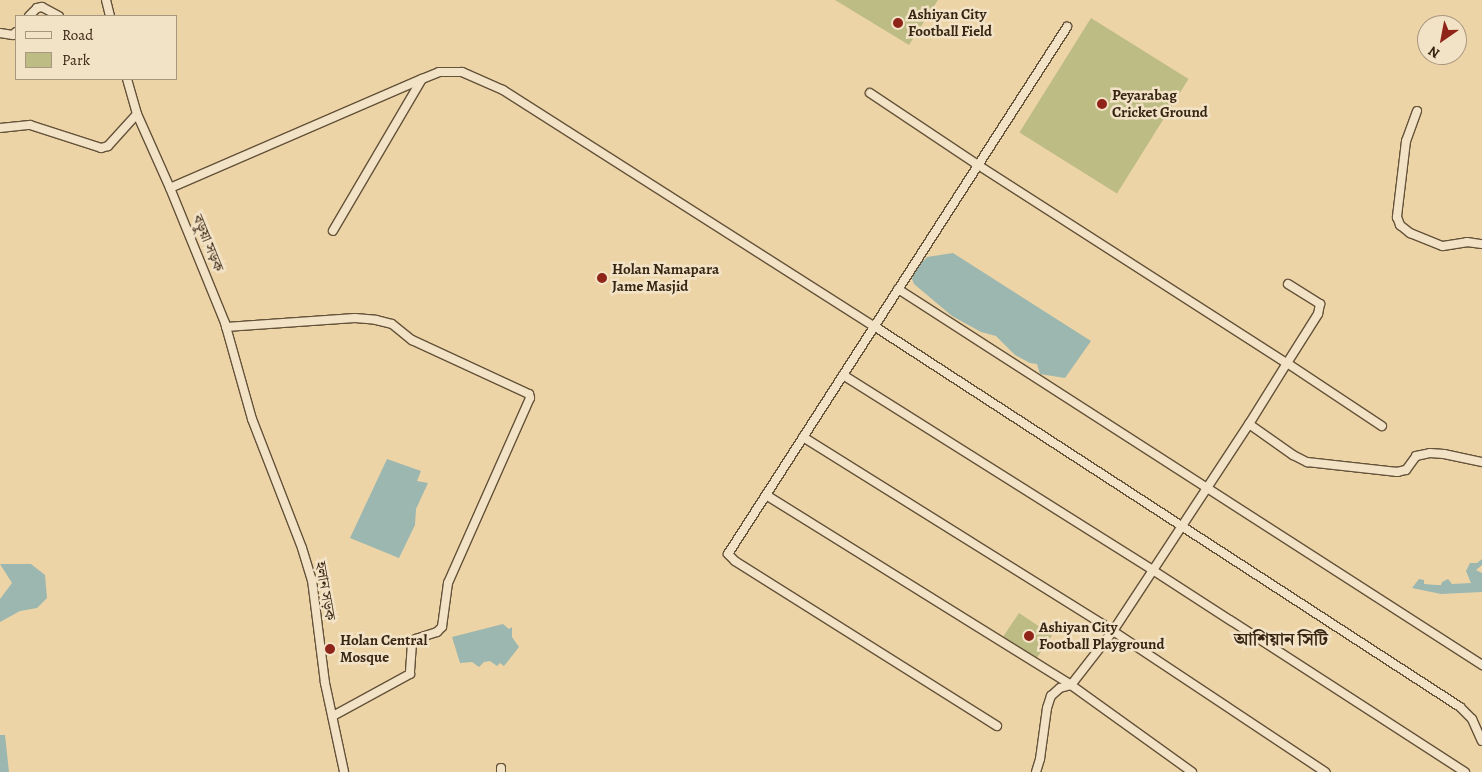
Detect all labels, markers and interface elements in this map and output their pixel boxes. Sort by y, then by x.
place label: Ashiyan City Football Field [908,5,992,40]
legend [15,15,178,80]
north arrow [1417,15,1467,65]
marker: Ashiyan City Football Field [892,17,904,29]
text: Road [62,25,93,45]
text: N [1425,41,1444,63]
text: Park [62,50,90,70]
place label: Peyarabag Cricket Ground [1112,86,1208,121]
marker: Peyarabag Cricket Ground [1096,98,1108,110]
street label: বড়ুয়া সড়ক [188,212,228,274]
place label: Holan Namapara Jame Masjid [612,260,719,295]
marker: Holan Namapara Jame Masjid [596,272,608,284]
street label: হলান সড়ক [311,560,339,622]
place label: Ashiyan City Football Playground [1039,618,1165,653]
district label: আশিয়ান সিটি [1234,628,1328,650]
marker: Ashiyan City Football Playground [1023,630,1035,642]
place label: Holan Central Mosque [340,631,427,666]
marker: Holan Central Mosque [324,643,336,655]

